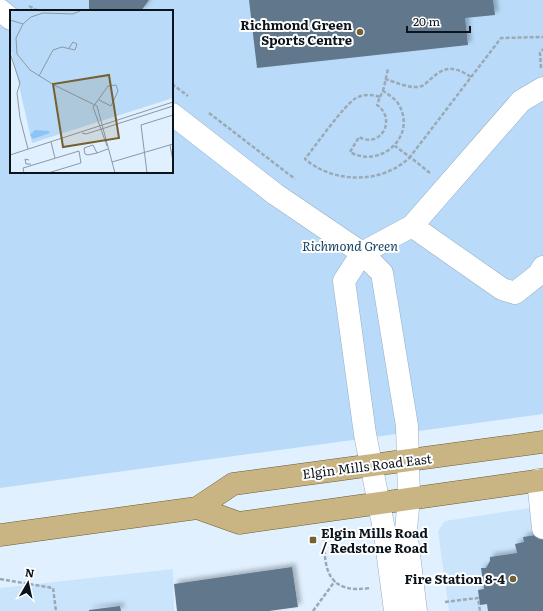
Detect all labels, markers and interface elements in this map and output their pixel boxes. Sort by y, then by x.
scale bar [407,8,470,34]
inset map [10,10,173,173]
text: 20 m [413,12,440,30]
place label: Richmond Green Sports Centre [240,15,352,49]
marker: Richmond Green Sports Centre [355,27,365,37]
park label: Richmond Green [302,236,398,255]
street label: Elgin Mills Road East [301,448,433,483]
place label: Elgin Mills Road / Redstone Road [321,523,429,557]
marker: Elgin Mills Road / Redstone Road [308,535,318,545]
north arrow [8,563,48,603]
text: N [24,564,36,581]
place label: Fire Station 8-4 [405,569,505,588]
marker: Fire Station 8-4 [508,574,518,584]

